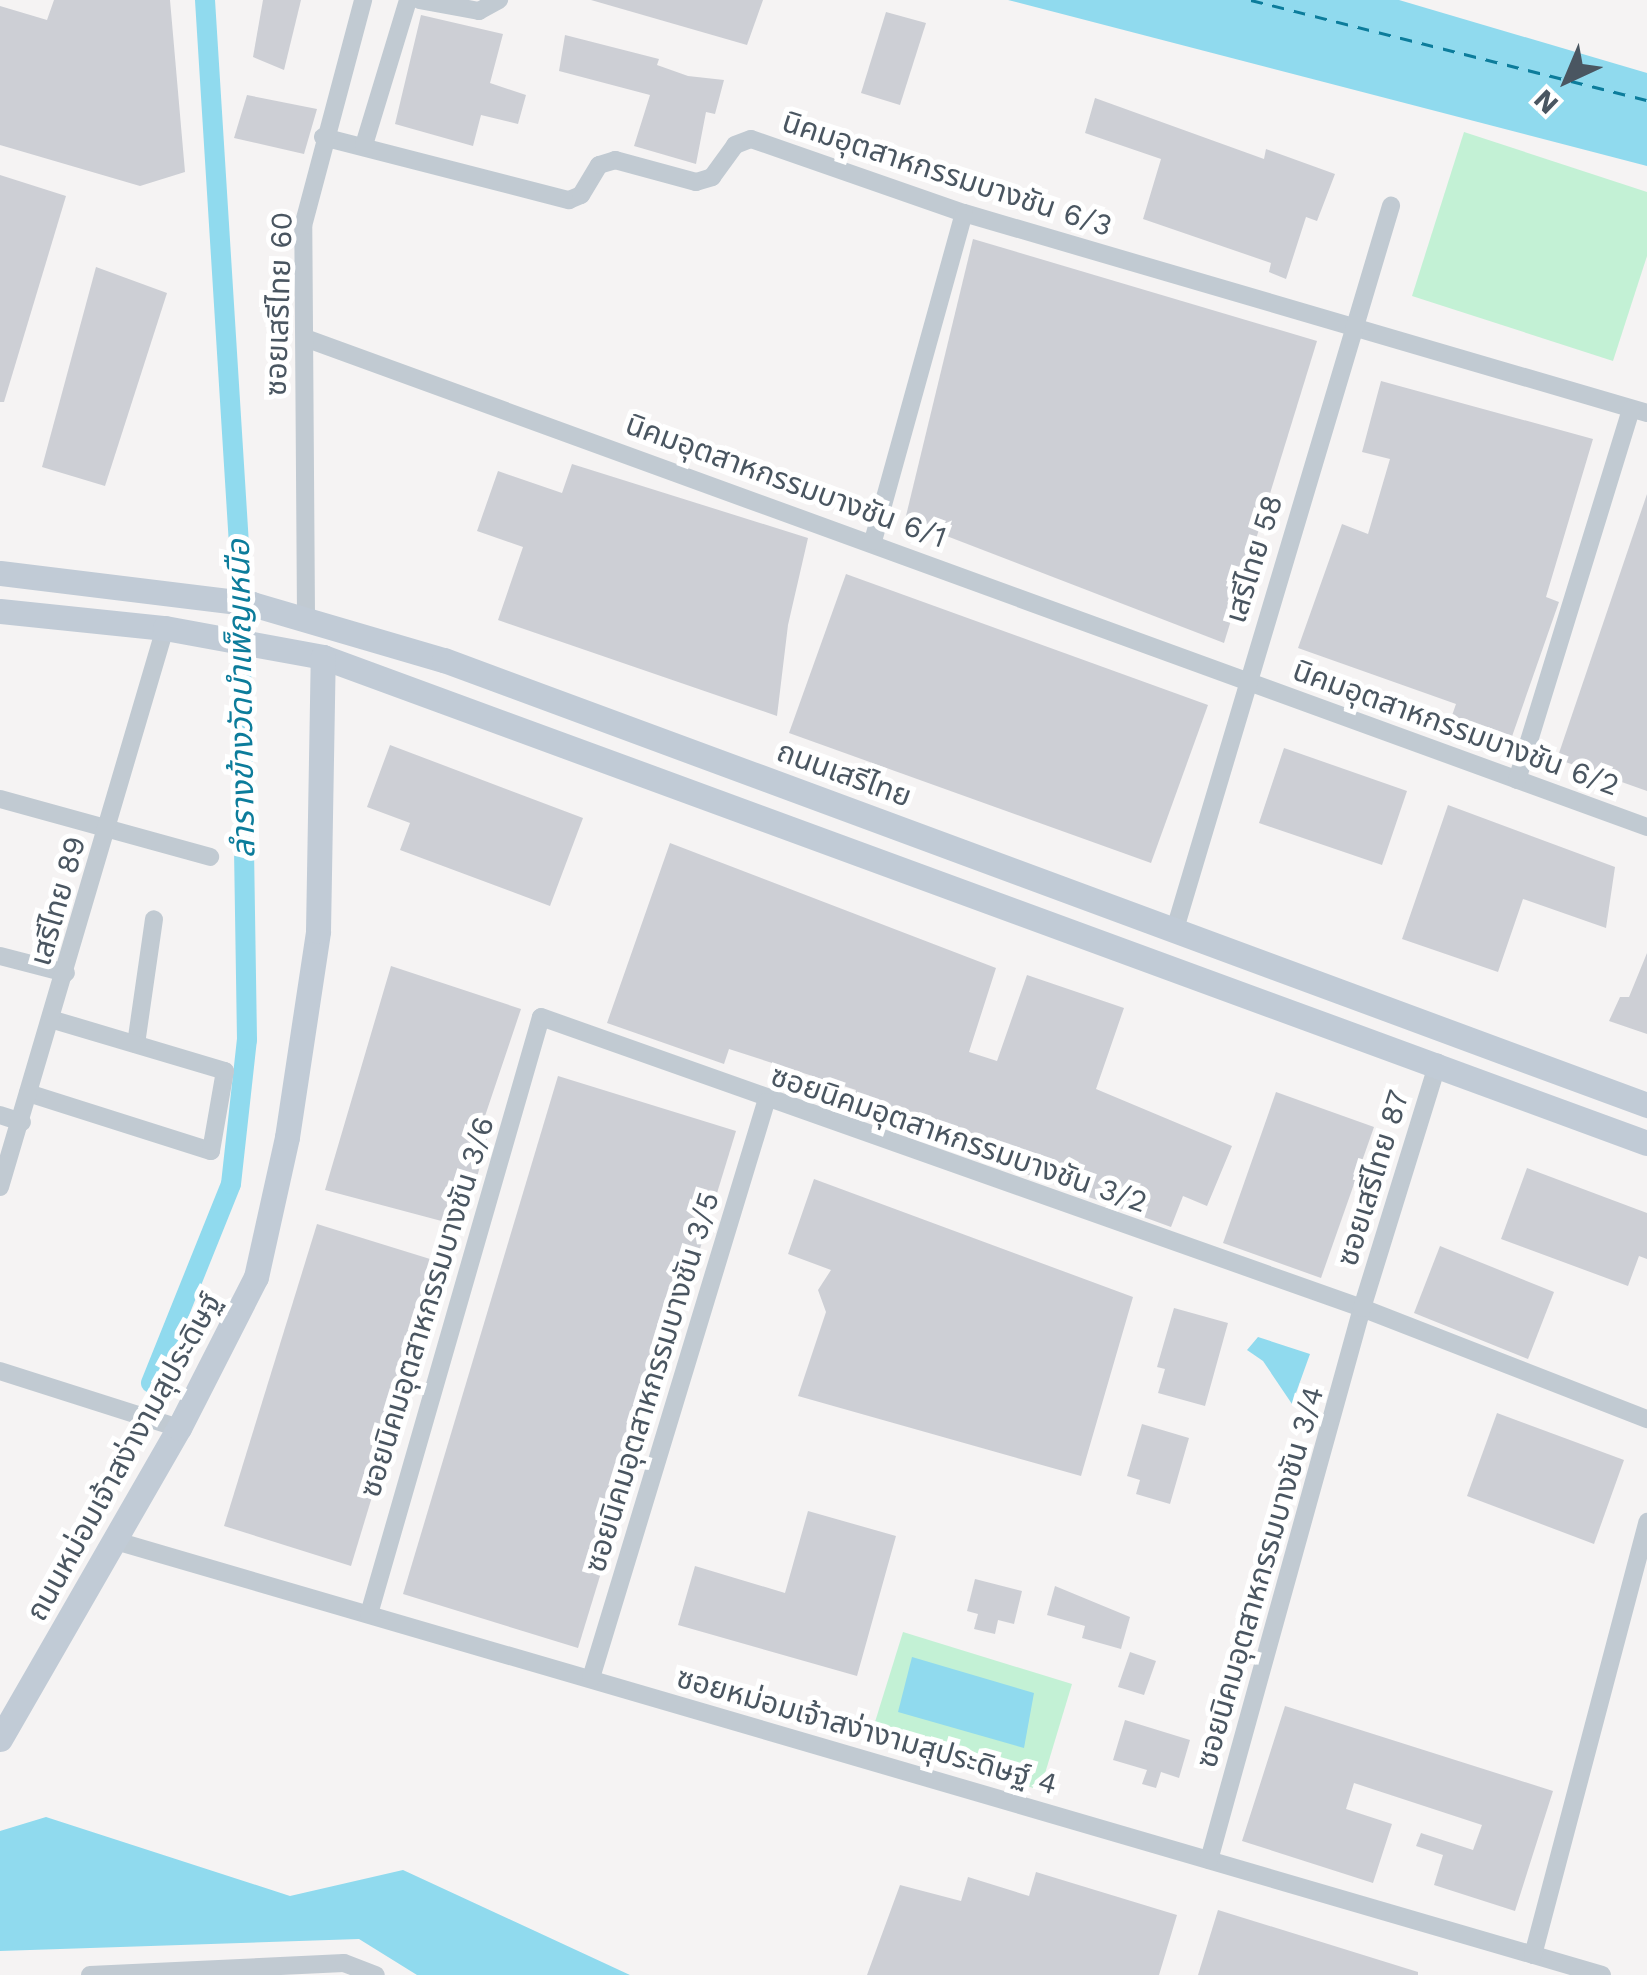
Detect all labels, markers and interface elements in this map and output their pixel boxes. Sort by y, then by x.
north arrow [1517,30,1617,130]
text: N [1527,83,1565,121]
street label: นิคมอุตสาหกรรมบางชัน 6/3 [778,104,1116,244]
street label: ซอยเสรีไทย 60 [258,211,300,397]
street label: นิคมอุตสาหกรรมบางชัน 6/1 [621,406,951,556]
street label: เสรีไทย 58 [1218,491,1290,627]
water label: ลำรางข้างวัดบำเพ็ญเหนือ [219,539,263,859]
street label: นิคมอุตสาหกรรมบางชัน 6/2 [1288,652,1624,804]
street label: ถนนเสรีไทย [772,733,916,815]
street label: เสรีไทย 89 [22,832,94,970]
street label: ซอยนิคมอุตสาหกรรมบางชัน 3/2 [766,1058,1152,1220]
street label: ซอยเสรีไทย 87 [1329,1086,1417,1270]
street label: ซอยนิคมอุตสาหกรรมบางชัน 3/6 [352,1113,502,1501]
street label: ซอยนิคมอุตสาหกรรมบางชัน 3/5 [577,1188,727,1576]
street label: ถนนหม่อมเจ้าสง่างามสุประดิษฐ์ [19,1287,229,1627]
street label: ซอยนิคมอุตสาหกรรมบางชัน 3/4 [1188,1382,1332,1772]
street label: ซอยหม่อมเจ้าสง่างามสุประดิษฐ์ 4 [672,1659,1062,1803]

